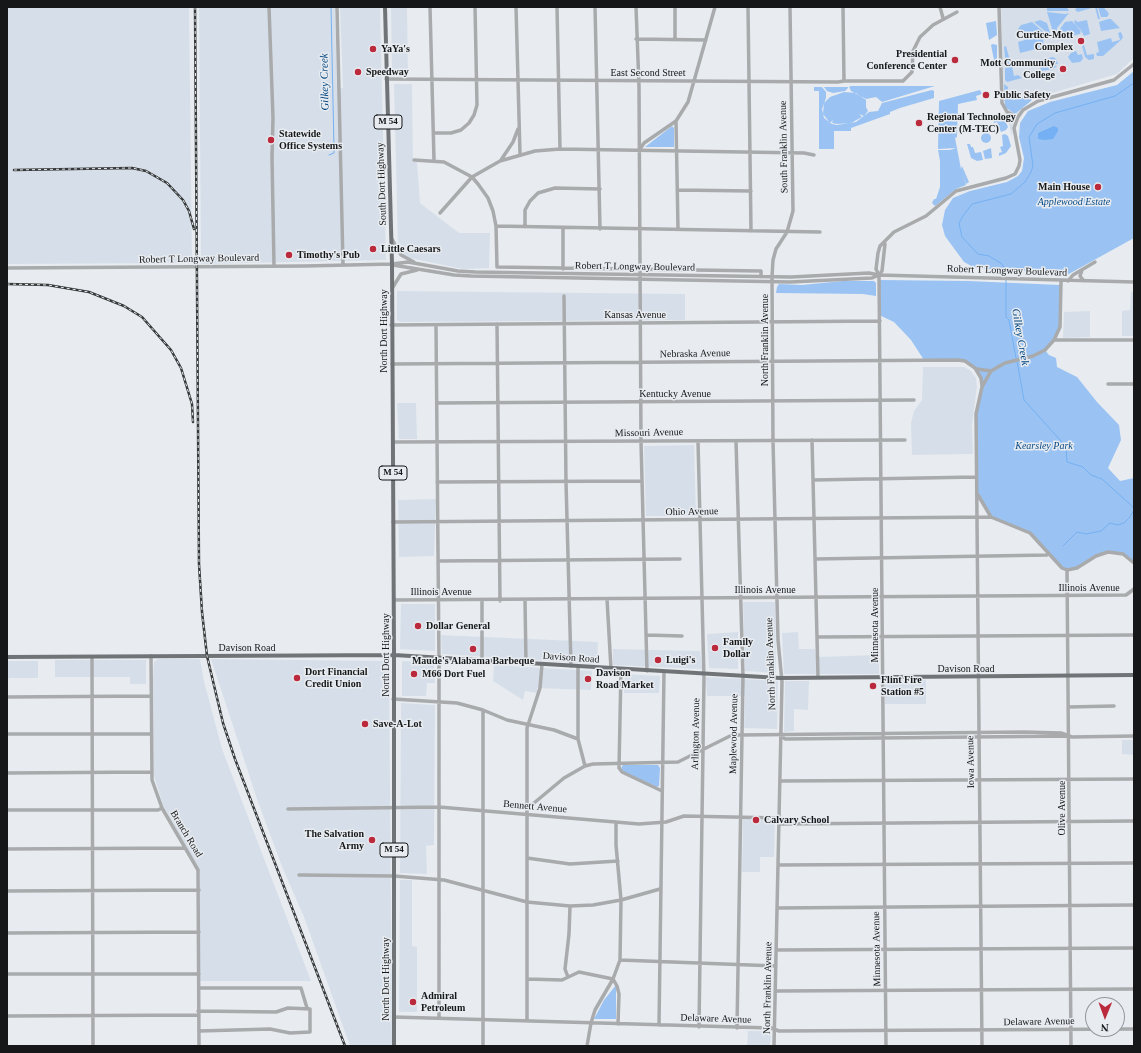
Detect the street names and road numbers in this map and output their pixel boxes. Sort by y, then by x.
street label: East Second Street [611,67,685,79]
street label: South Franklin Avenue [777,101,791,193]
road number: M 54 [374,115,402,129]
street label: South Dort Highway [375,142,389,226]
street label: Robert T Longway Boulevard [139,252,259,266]
street label: Robert T Longway Boulevard [575,260,695,274]
street label: Robert T Longway Boulevard [947,263,1067,279]
street label: North Dort Highway [378,289,390,373]
street label: North Franklin Avenue [759,294,771,386]
street label: Kansas Avenue [604,309,666,321]
street label: Nebraska Avenue [660,347,730,361]
street label: Kentucky Avenue [639,388,711,400]
street label: Missouri Avenue [615,426,683,440]
road number: M 54 [379,466,407,480]
street label: Ohio Avenue [665,506,719,518]
street label: Illinois Avenue [1058,582,1120,594]
street label: Illinois Avenue [734,584,796,596]
street label: Illinois Avenue [410,586,472,598]
street label: Minnesota Avenue [869,587,881,663]
street label: North Dort Highway [380,613,392,697]
street label: North Franklin Avenue [763,618,779,710]
street label: Davison Road [219,642,275,654]
street label: Davison Road [542,650,600,666]
street label: Davison Road [938,663,994,675]
street label: Maplewood Avenue [727,694,741,774]
street label: Arlington Avenue [689,698,703,770]
street label: Iowa Avenue [965,735,977,789]
street label: Olive Avenue [1056,780,1068,836]
street label: Bennett Avenue [503,798,567,816]
street label: Branch Road [167,808,205,860]
road number: M 54 [380,843,408,857]
street label: Minnesota Avenue [870,911,884,987]
street label: North Dort Highway [380,937,392,1021]
street label: North Franklin Avenue [761,942,775,1034]
street label: Delaware Avenue [680,1012,752,1026]
street label: Delaware Avenue [1003,1015,1075,1029]

